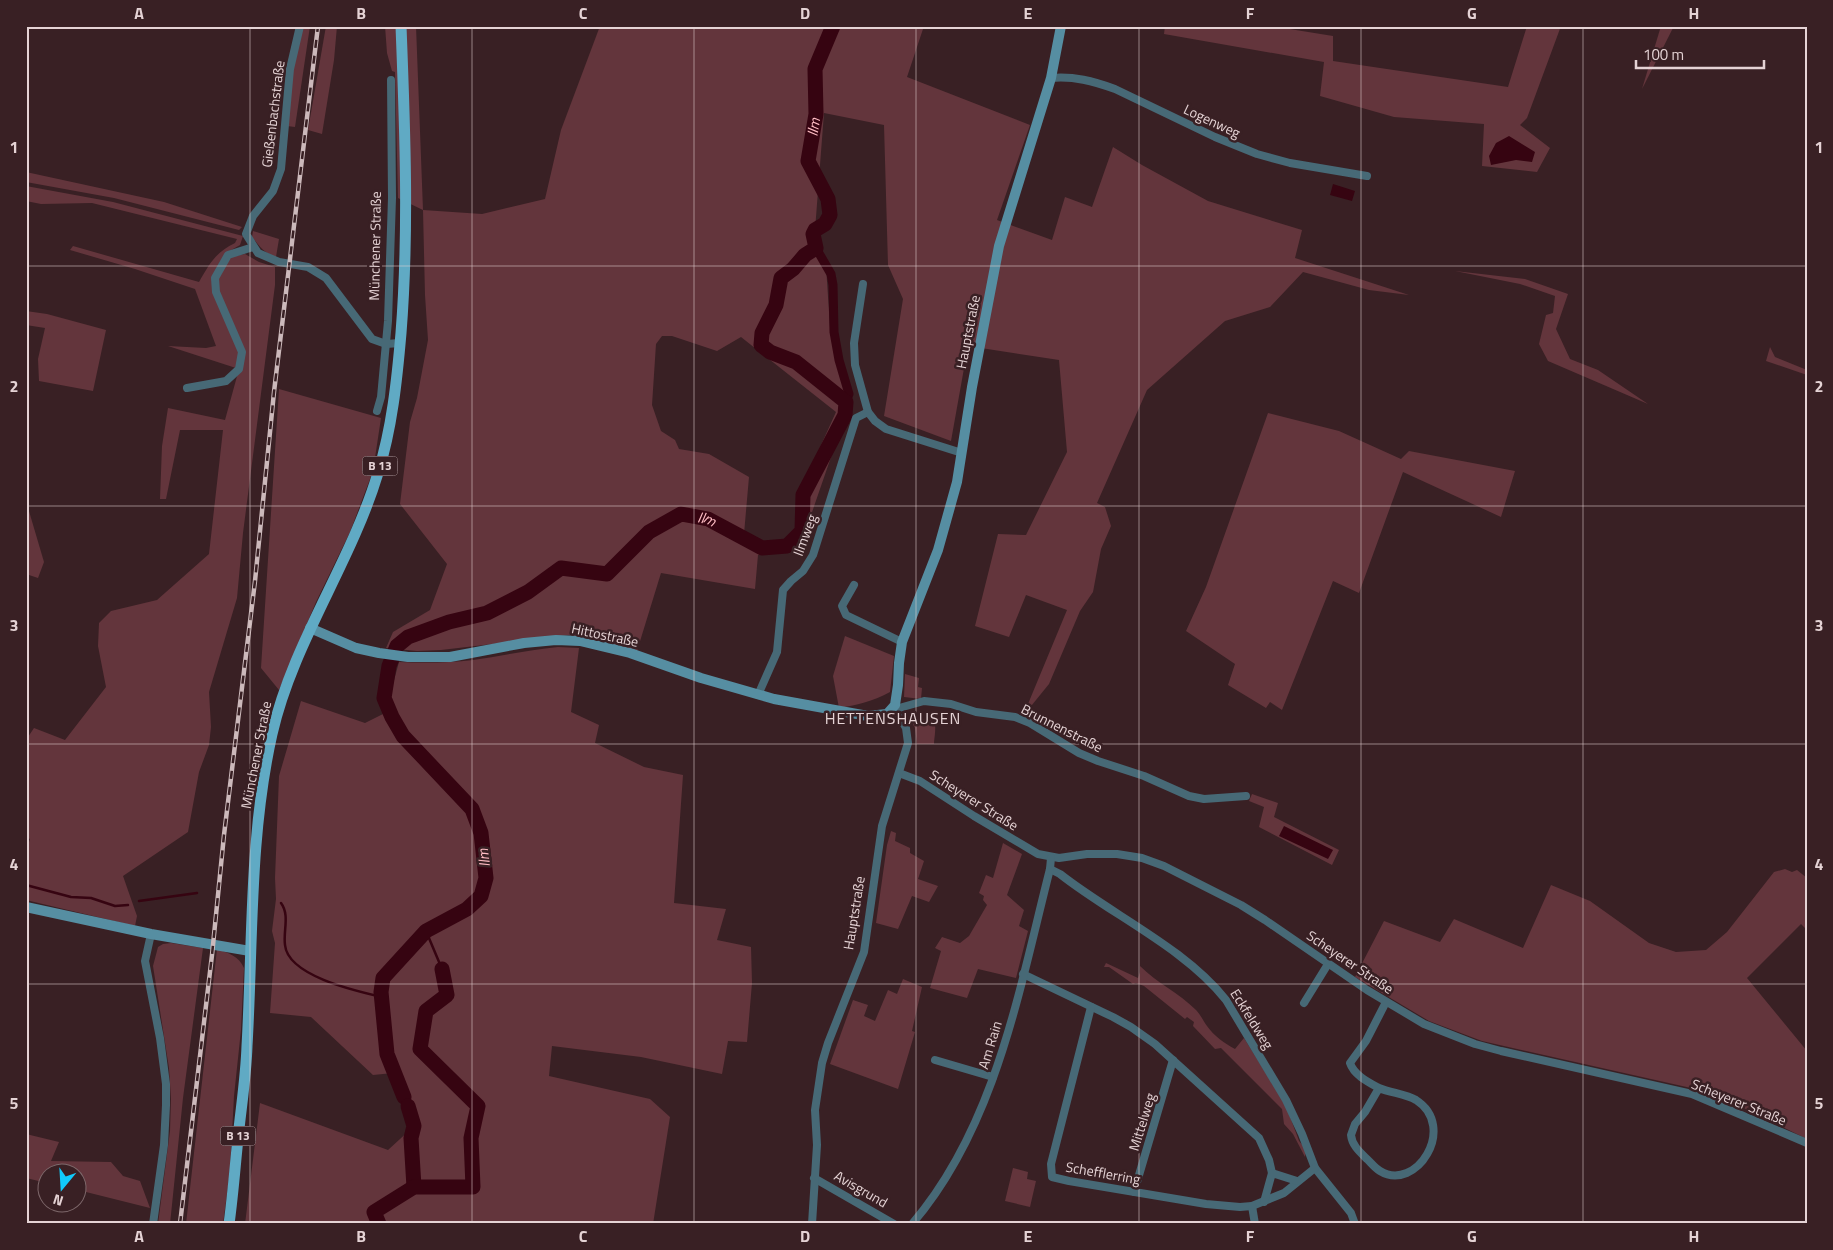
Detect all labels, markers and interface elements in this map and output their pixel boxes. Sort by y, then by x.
text: A [134,1,144,25]
text: B [356,1,366,25]
text: C [579,1,588,25]
text: D [800,1,810,25]
text: E [1024,1,1033,25]
text: F [1246,1,1255,25]
text: G [1467,1,1477,25]
text: H [1689,1,1699,25]
scale bar [1636,38,1763,70]
text: 100 m [1643,43,1684,66]
street label: Gießenbachstraße [256,59,289,169]
street label: Logenweg [1180,98,1244,143]
water label: Ilm [800,116,826,138]
text: 1 [10,135,18,159]
text: 1 [1815,135,1823,159]
street label: Münchener Straße [363,191,386,301]
street label: Hauptstraße [950,293,985,370]
text: 2 [10,374,18,398]
text: 2 [1815,374,1823,398]
road number: B 13 [362,456,398,476]
water label: Ilm [696,505,721,533]
street label: Ilmweg [787,511,822,559]
text: 3 [10,613,18,637]
text: 3 [1815,613,1823,637]
street label: Hittostraße [570,617,641,652]
street label: Brunnenstraße [1018,698,1107,757]
street label: Münchener Straße [235,699,276,811]
district label: HETTENSHAUSEN [825,706,961,730]
street label: Scheyerer Straße [926,764,1023,835]
water label: Ilm [471,847,496,869]
text: 4 [10,852,19,876]
text: 4 [1815,852,1824,876]
street label: Hauptstraße [837,874,870,951]
street label: Scheyerer Straße [1303,925,1398,999]
street label: Eckfeldweg [1226,985,1279,1053]
street label: Am Rain [972,1018,1007,1072]
street label: Scheyerer Straße [1688,1073,1790,1130]
street label: Mittelweg [1123,1090,1160,1154]
text: 5 [10,1091,19,1115]
text: 5 [1815,1091,1824,1115]
road number: B 13 [220,1126,256,1146]
street label: Schefflerring [1064,1156,1142,1189]
north arrow [38,1162,88,1212]
street label: Avisgrund [831,1165,892,1212]
text: N [50,1189,66,1212]
text: A [134,1224,144,1248]
text: B [356,1224,366,1248]
text: C [579,1224,588,1248]
text: D [800,1224,810,1248]
text: E [1024,1224,1033,1248]
text: F [1246,1224,1255,1248]
text: G [1467,1224,1477,1248]
text: H [1689,1224,1699,1248]

